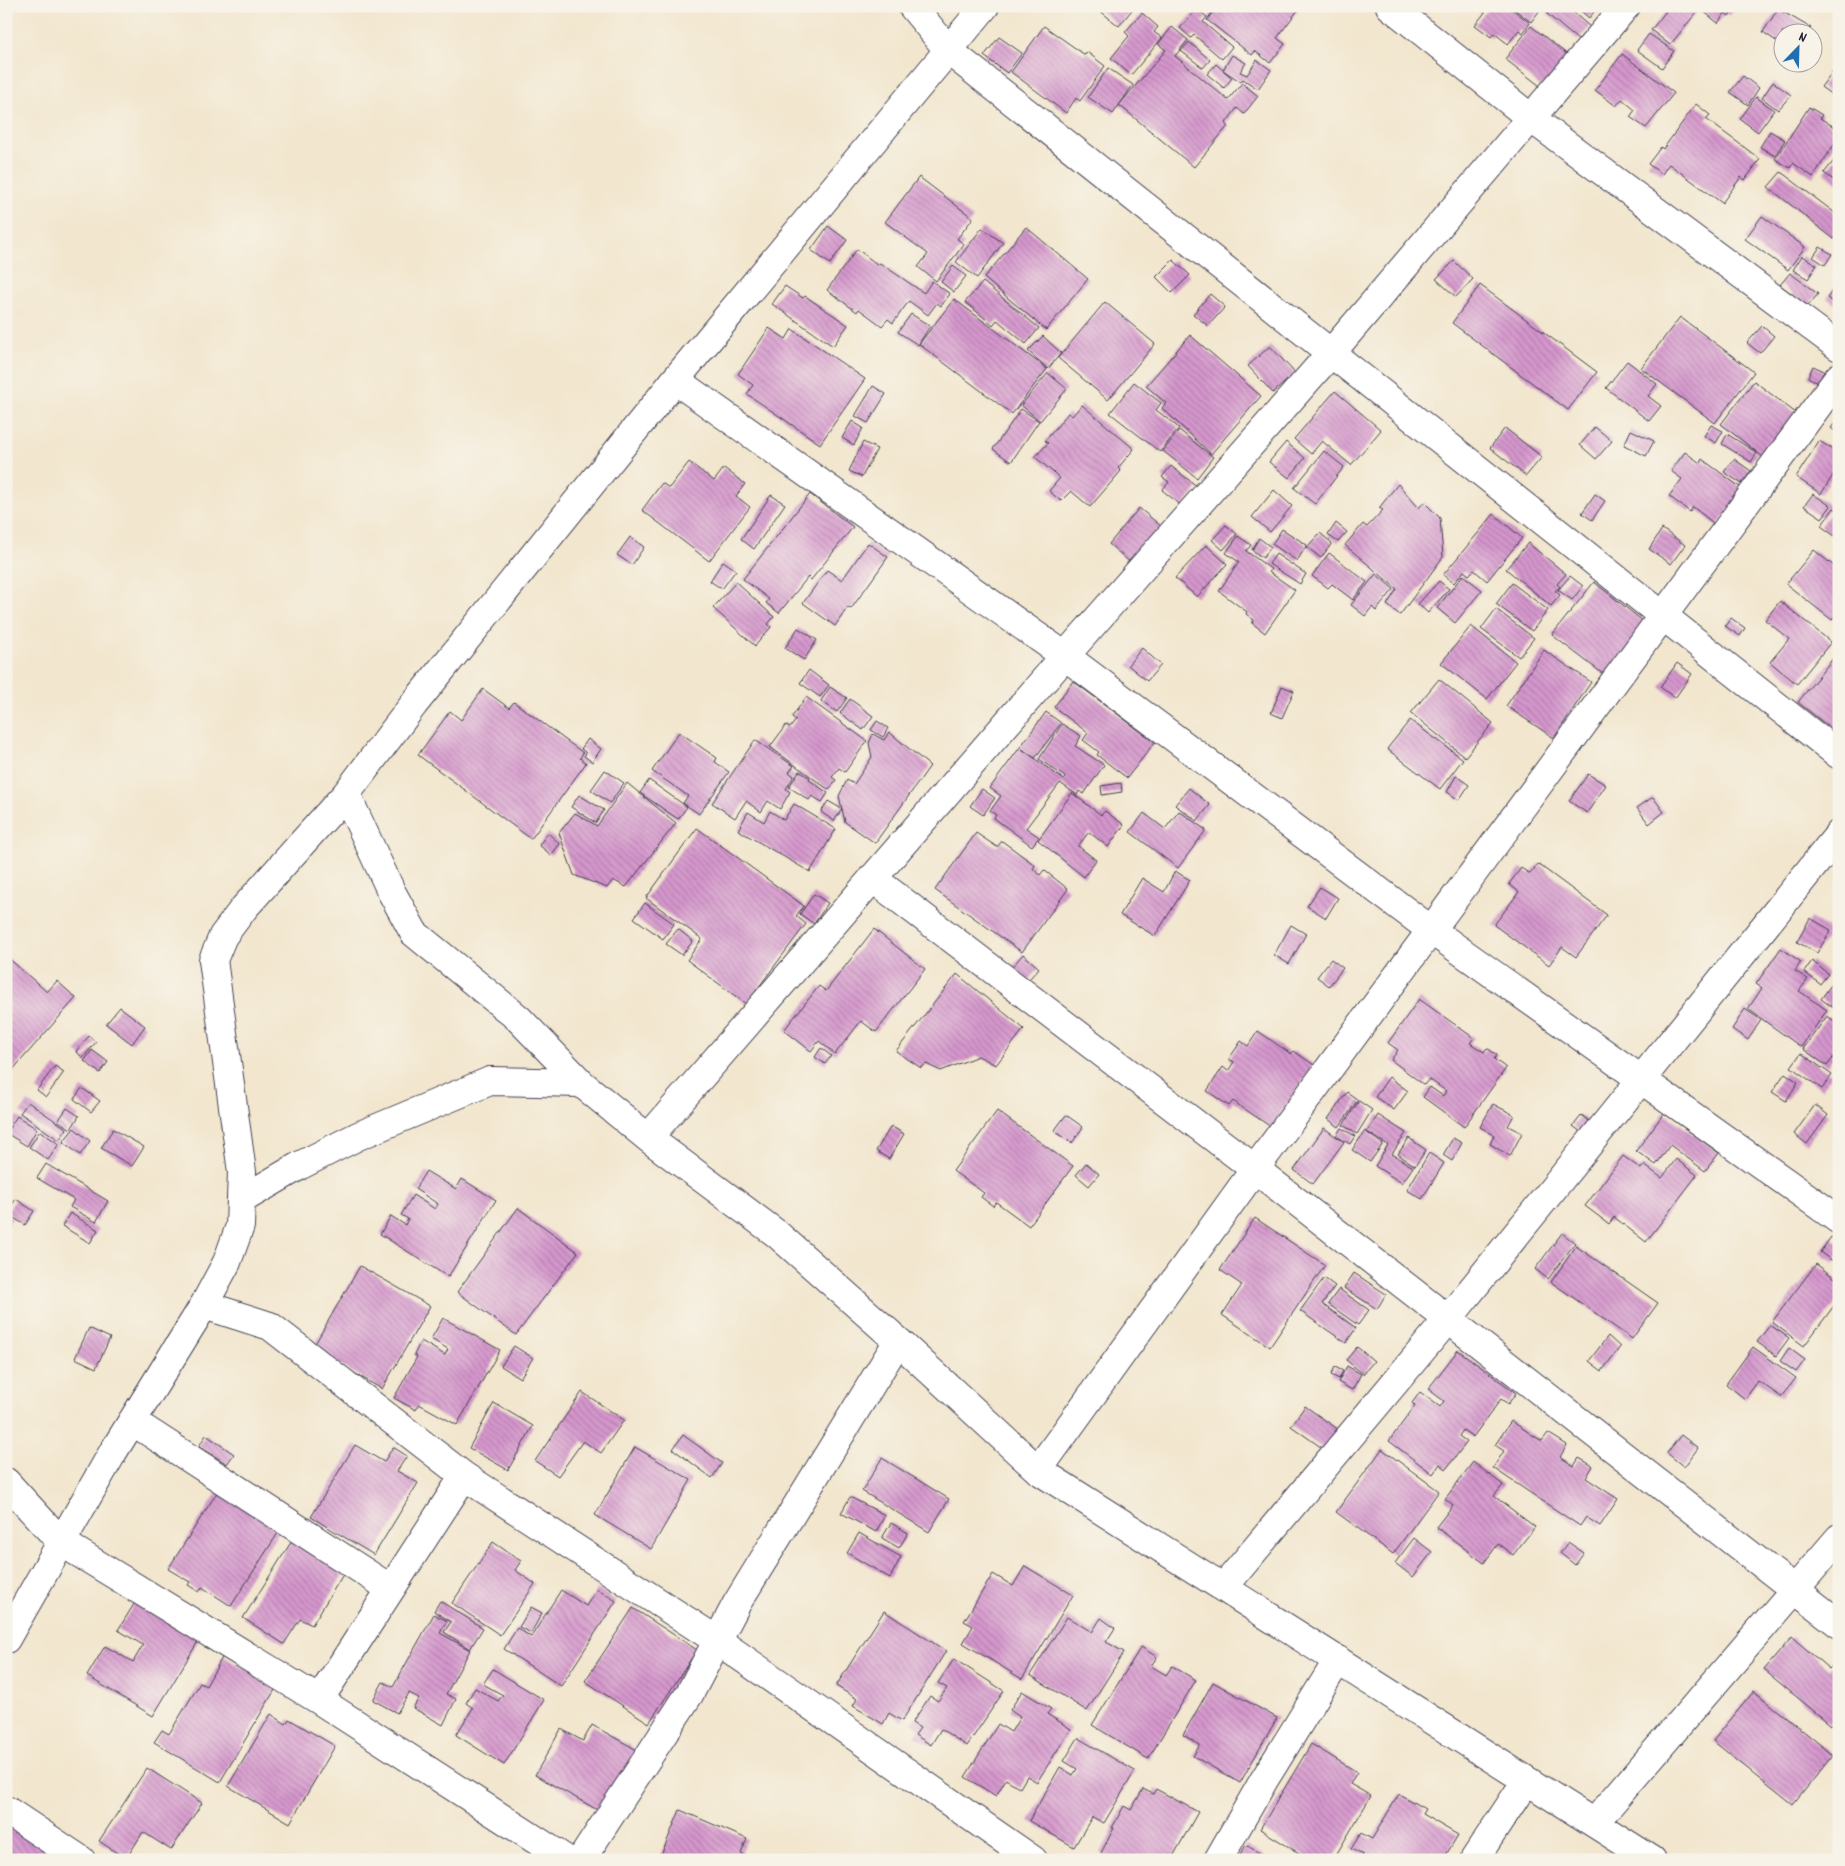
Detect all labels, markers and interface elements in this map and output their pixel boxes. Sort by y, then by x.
north arrow [1772,22,1822,72]
text: N [1795,27,1809,48]

